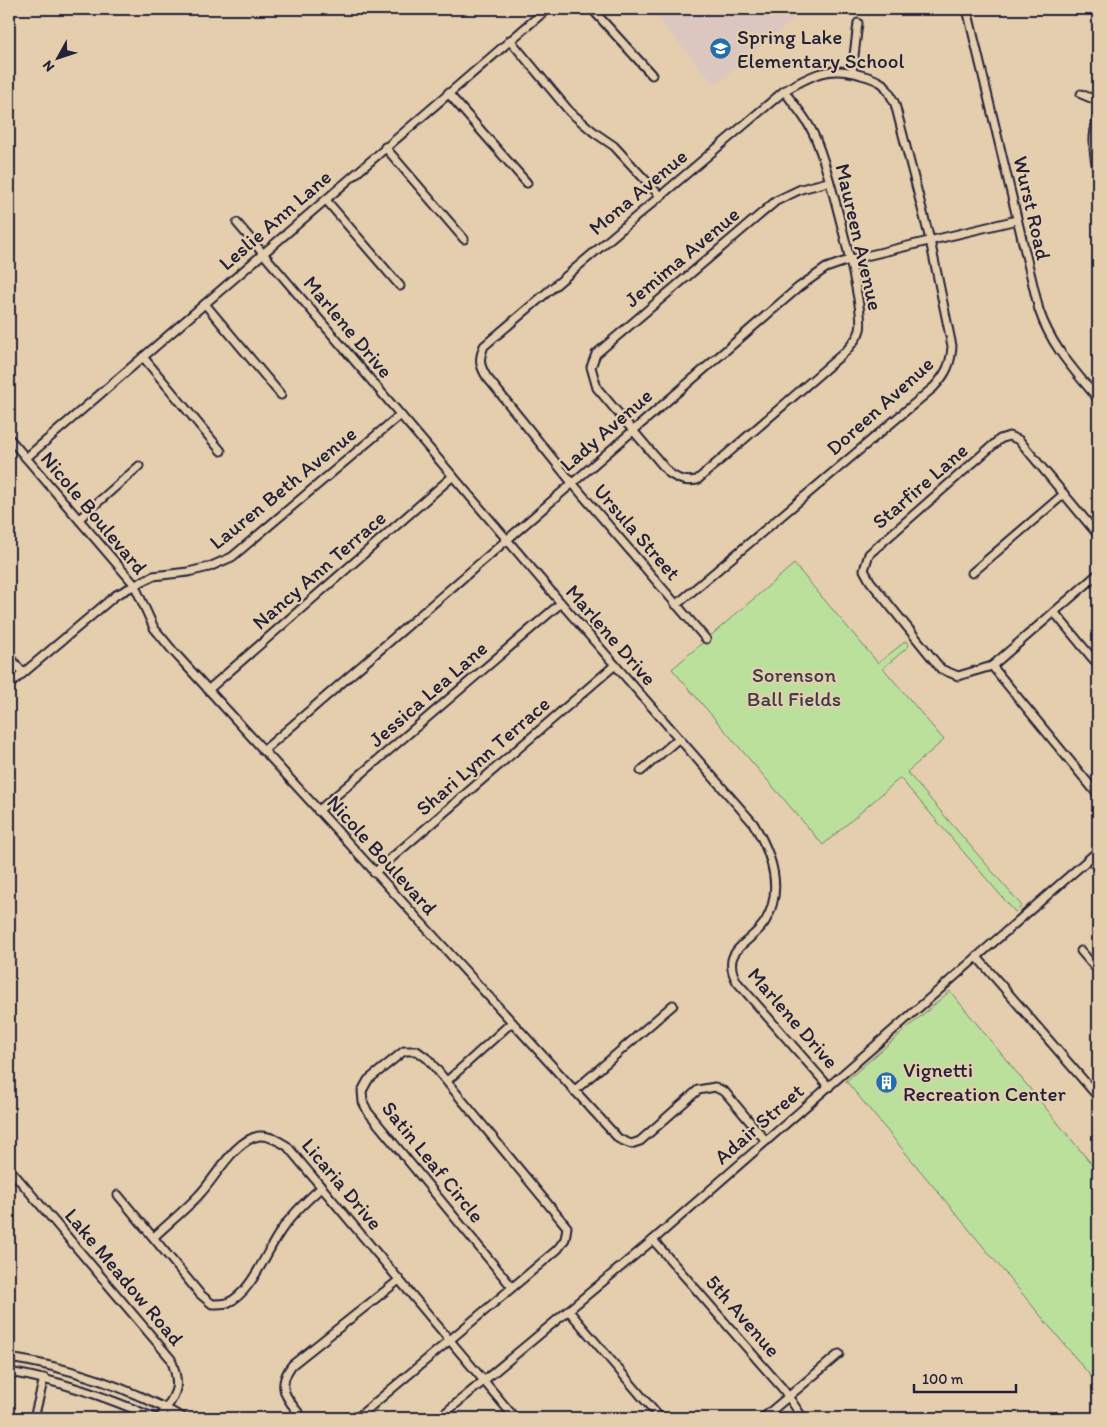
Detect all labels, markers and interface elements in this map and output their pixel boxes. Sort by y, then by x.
place label: Spring Lake Elementary School [737,24,905,73]
north arrow [32,32,82,82]
school or university icon: Spring Lake Elementary School [709,37,733,61]
text: N [39,57,58,75]
street label: Mona Avenue [583,143,692,240]
street label: Wurst Road [1008,153,1057,263]
street label: Maureen Avenue [830,161,889,313]
street label: Leslie Ann Lane [213,164,336,275]
street label: Jemima Avenue [619,201,744,312]
street label: Marlene Drive [298,270,398,383]
street label: Doreen Avenue [821,351,938,460]
street label: Lady Avenue [554,383,657,477]
street label: Lauren Beth Avenue [204,421,361,554]
street label: Starfire Lane [867,437,973,534]
street label: Nicole Boulevard [36,446,153,580]
street label: Ursula Street [589,478,686,585]
street label: Nancy Ann Terrace [247,505,391,634]
street label: Marlene Drive [561,579,662,690]
street label: Jessica Lea Lane [363,635,492,752]
park label: Sorenson Ball Fields [747,662,841,711]
street label: Shari Lynn Terrace [411,691,555,820]
street label: Nicole Boulevard [322,790,443,920]
street label: Marlene Drive [743,962,844,1073]
place label: Vignetti Recreation Center [903,1057,1066,1106]
building icon: Vignetti Recreation Center [875,1070,899,1094]
street label: Adair Street [709,1078,808,1169]
street label: Satin Leaf Circle [377,1096,490,1227]
street label: Licaria Drive [297,1133,388,1235]
street label: Lake Meadow Road [60,1203,189,1351]
street label: 5th Avenue [701,1269,786,1362]
scale bar [914,1362,1017,1394]
text: 100 m [922,1370,964,1388]

